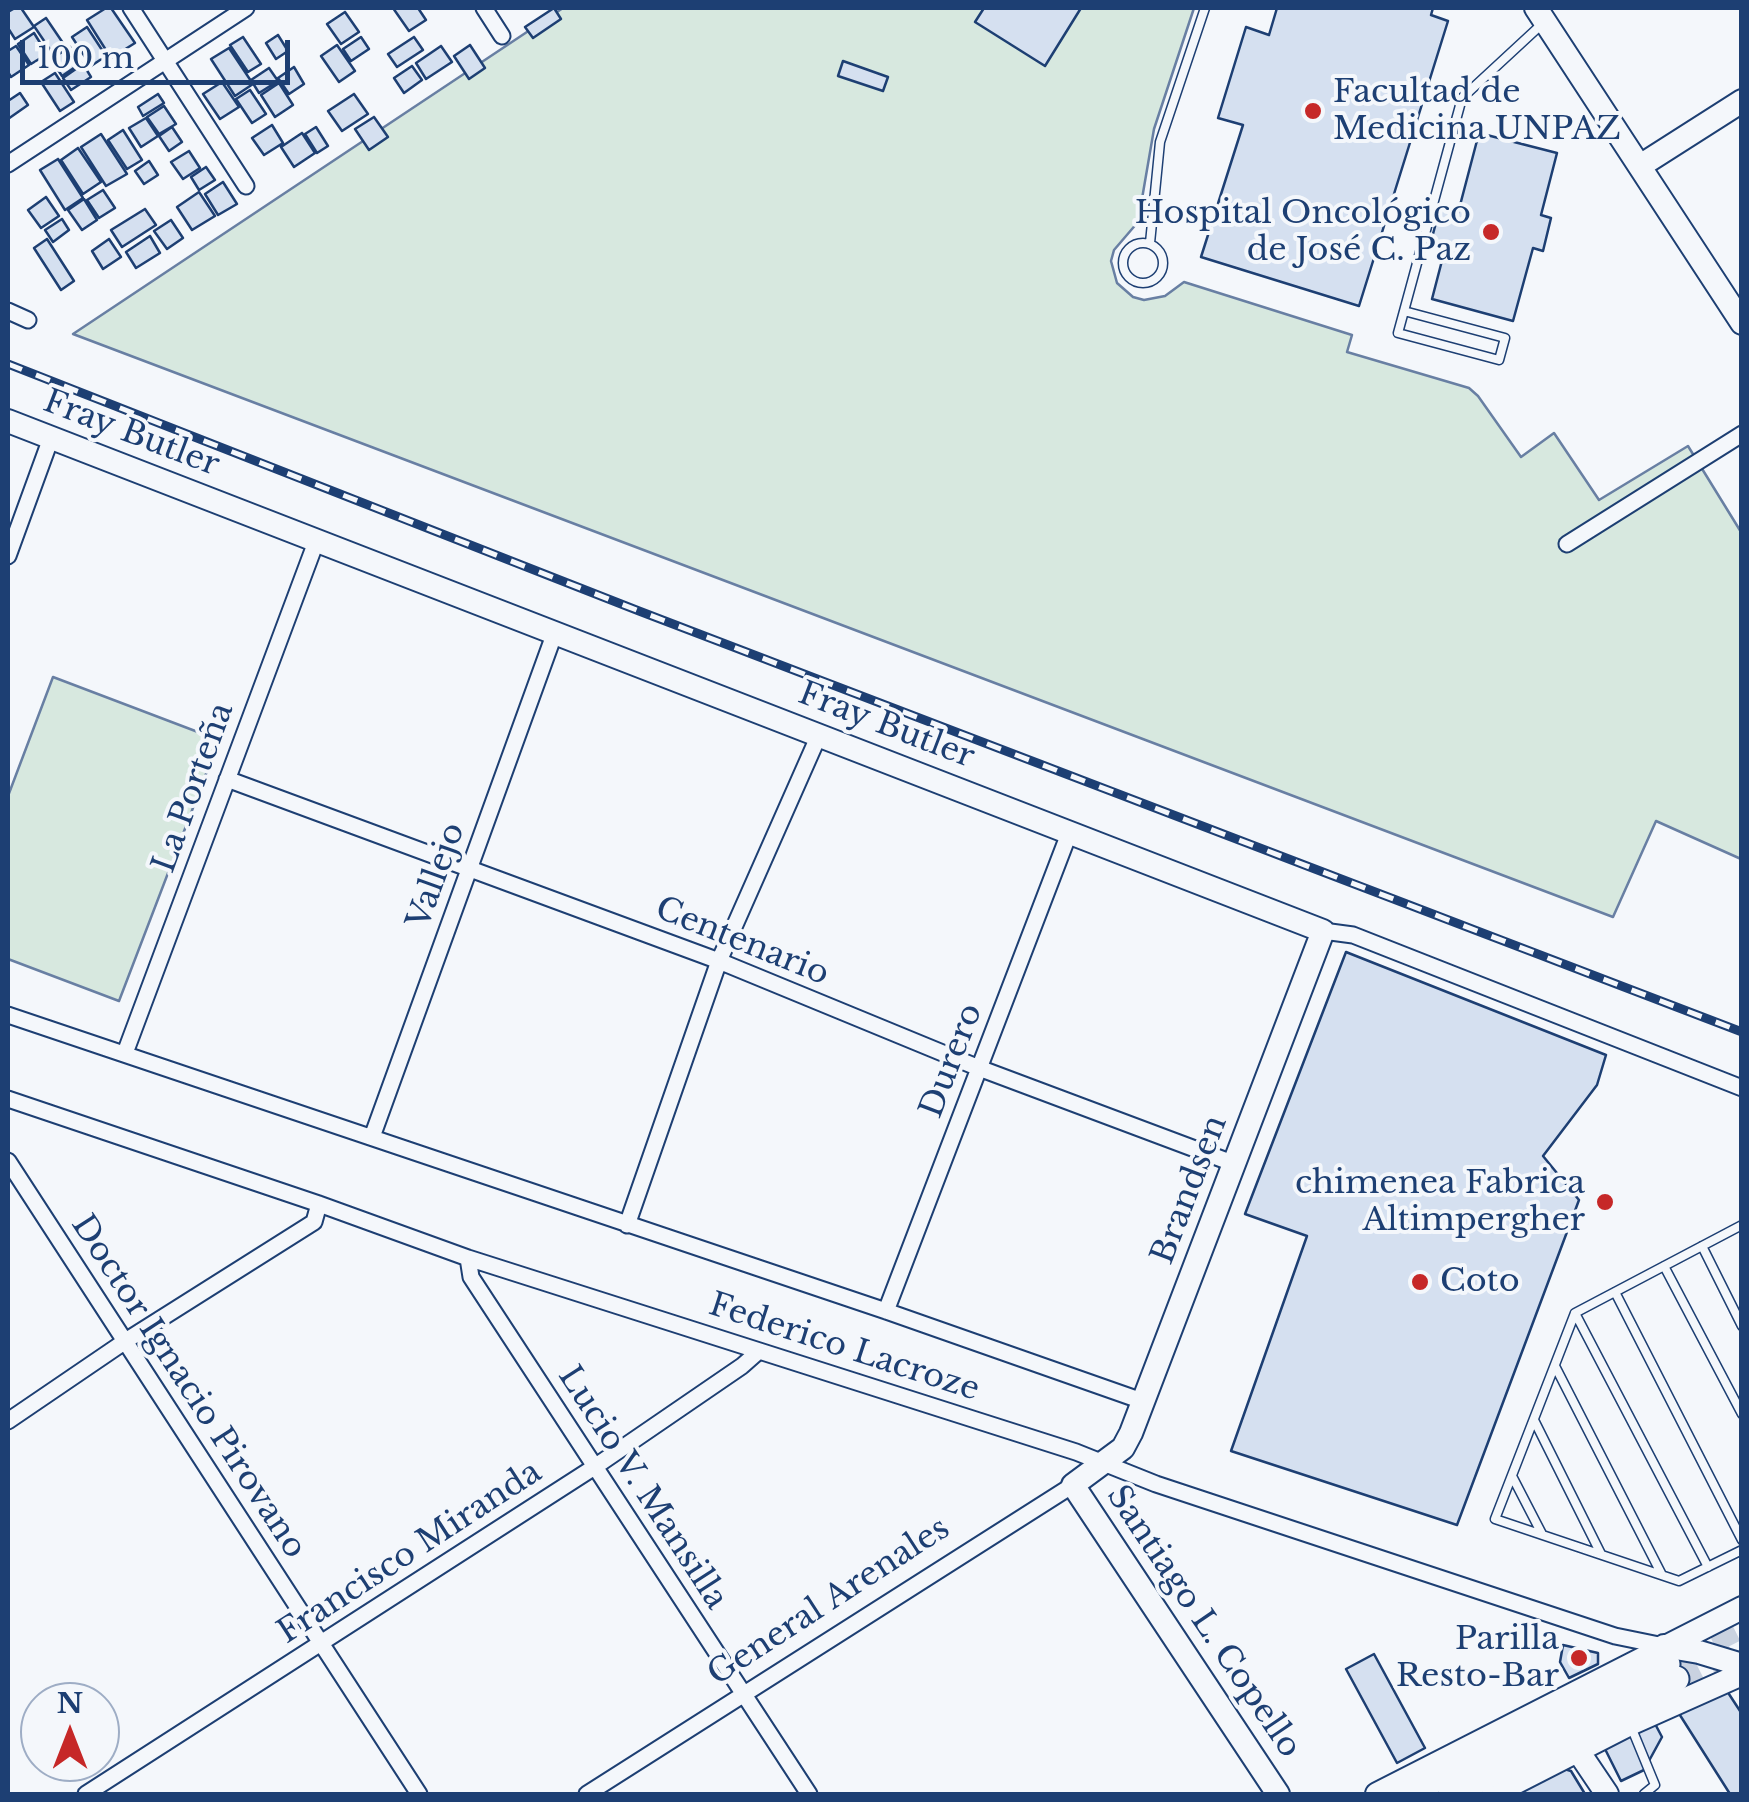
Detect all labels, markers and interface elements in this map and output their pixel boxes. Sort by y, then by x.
scale bar [25,20,295,82]
text: 100 m [37,39,134,76]
place label: Facultad de Medicina UNPAZ [1333,74,1621,149]
marker: Facultad de Medicina UNPAZ [1302,100,1324,122]
place label: Hospital Oncológico de José C. Paz [1135,195,1471,270]
marker: Hospital Oncológico de José C. Paz [1480,221,1502,243]
street label: Fray Butler [38,383,224,485]
street label: Fray Butler [793,675,979,777]
street label: La Porteña [146,698,242,878]
street label: Vallejo [400,818,474,934]
street label: Centenario [650,890,834,994]
street label: Durero [913,999,991,1123]
street label: Brandsen [1144,1110,1236,1270]
place label: chimenea Fabrica Altimpergher [1295,1165,1585,1240]
marker: chimenea Fabrica Altimpergher [1594,1191,1616,1213]
street label: Doctor Ignacio Pirovano [63,1208,313,1566]
place label: Coto [1440,1263,1520,1301]
marker: Coto [1409,1271,1431,1293]
street label: Federico Lacroze [704,1286,984,1410]
street label: Lucio V. Mansilla [549,1359,735,1617]
street label: Francisco Miranda [271,1454,549,1652]
street label: Santiago L. Copello [1098,1479,1308,1765]
street label: General Arenales [701,1510,957,1694]
place label: Parilla Resto-Bar [1396,1621,1559,1696]
marker: Parilla Resto-Bar [1568,1647,1590,1669]
north arrow [20,1682,120,1782]
text: N [57,1686,83,1721]

